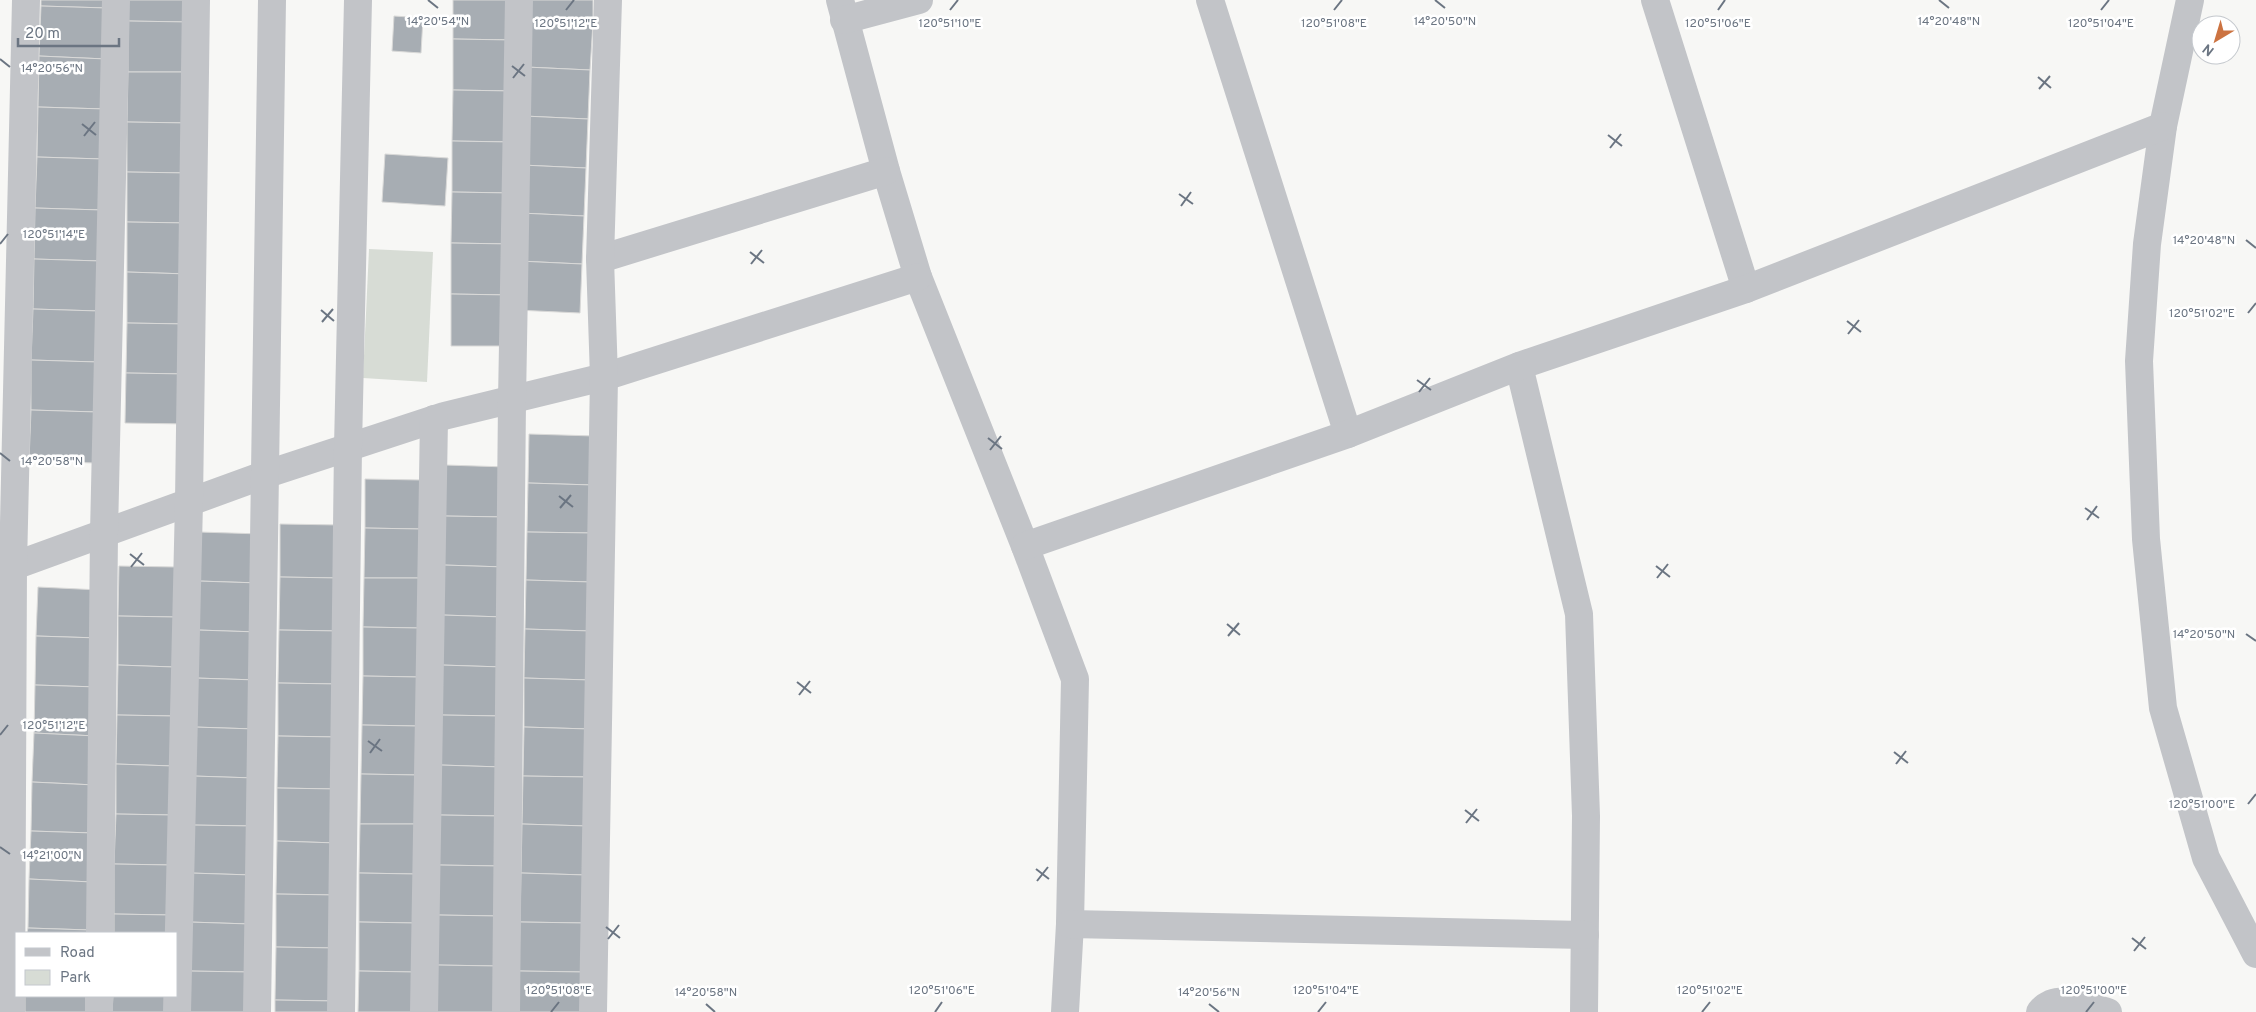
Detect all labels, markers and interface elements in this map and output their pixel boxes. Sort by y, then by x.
text: 14°20'54"N [407,14,469,30]
text: 14°20'50"N [1414,14,1476,30]
text: 14°20'48"N [1918,14,1980,30]
scale bar [18,15,119,47]
north arrow [2191,15,2241,65]
text: 120°51'12"E [535,16,597,32]
text: 120°51'10"E [918,16,982,32]
text: 120°51'08"E [1301,16,1367,32]
text: 120°51'06"E [1685,16,1751,32]
text: 120°51'04"E [2068,16,2134,32]
text: 20 m [25,25,60,44]
text: N [2200,39,2218,59]
text: 14°20'56"N [21,61,83,77]
text: 120°51'14"E [23,227,85,243]
text: 14°20'48"N [2173,233,2235,249]
text: 120°51'02"E [2169,306,2235,322]
text: 14°20'58"N [21,454,83,470]
text: 14°20'50"N [2173,627,2235,643]
text: 120°51'12"E [23,718,85,734]
text: 120°51'00"E [2169,797,2235,813]
text: 14°21'00"N [22,848,82,864]
legend [15,932,178,997]
text: Road [60,944,95,963]
text: Park [60,969,91,988]
text: 120°51'08"E [526,983,592,999]
text: 120°51'06"E [909,983,975,999]
text: 120°51'04"E [1293,983,1359,999]
text: 120°51'02"E [1677,983,1743,999]
text: 120°51'00"E [2061,983,2127,999]
text: 14°20'58"N [675,985,737,1001]
text: 14°20'56"N [1178,985,1240,1001]

